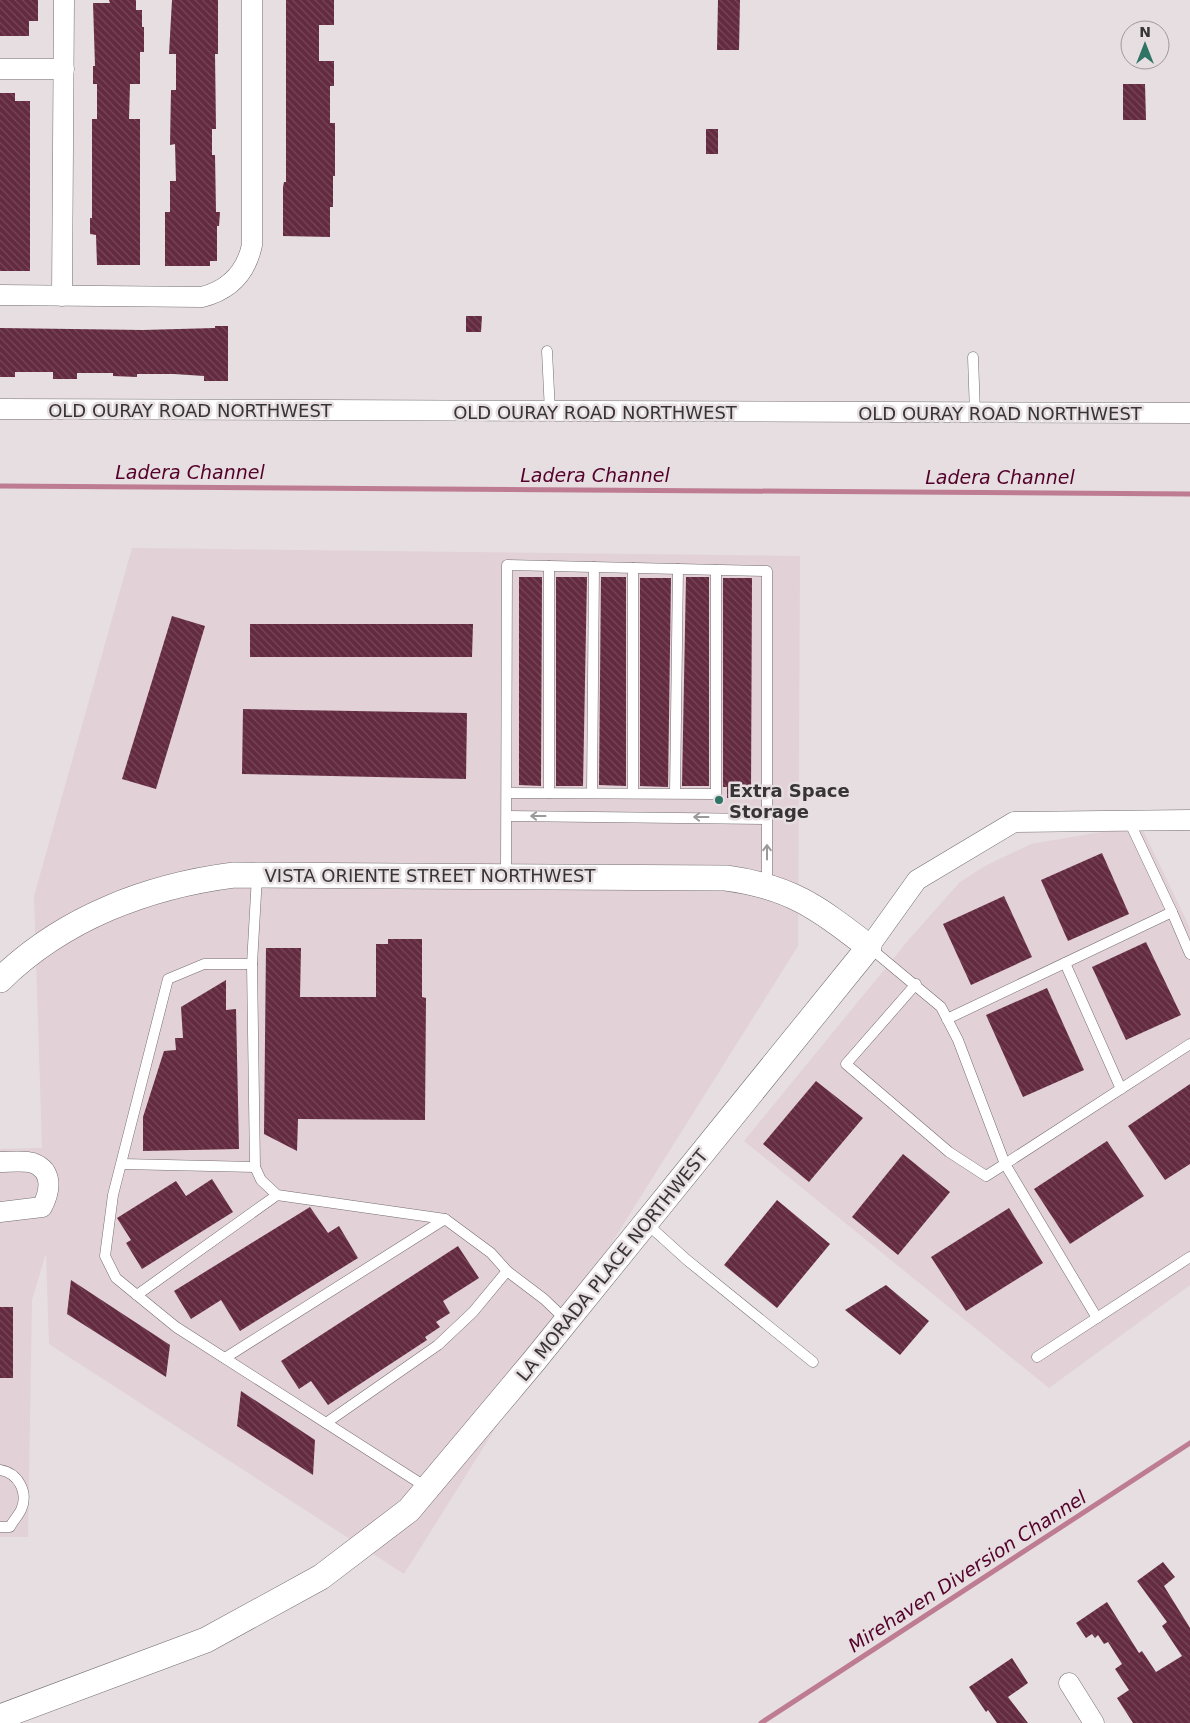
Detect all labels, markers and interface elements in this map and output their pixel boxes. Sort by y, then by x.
north arrow [1120,20,1170,70]
text: N [1139,24,1151,40]
street label: OLD OURAY ROAD NORTHWEST [48,400,333,421]
street label: OLD OURAY ROAD NORTHWEST [453,402,738,423]
street label: OLD OURAY ROAD NORTHWEST [858,403,1143,424]
water label: Ladera Channel [115,461,265,483]
water label: Ladera Channel [520,464,670,486]
water label: Ladera Channel [925,466,1075,488]
place label: Extra Space Storage [729,780,850,822]
marker: Extra Space Storage [713,794,725,806]
one-way arrow [531,811,547,821]
one-way arrow [693,812,710,822]
one-way arrow [762,844,772,860]
street label: VISTA ORIENTE STREET NORTHWEST [265,865,596,886]
street label: LA MORADA PLACE NORTHWEST [512,1144,713,1385]
water label: Mirehaven Diversion Channel [844,1485,1091,1656]

